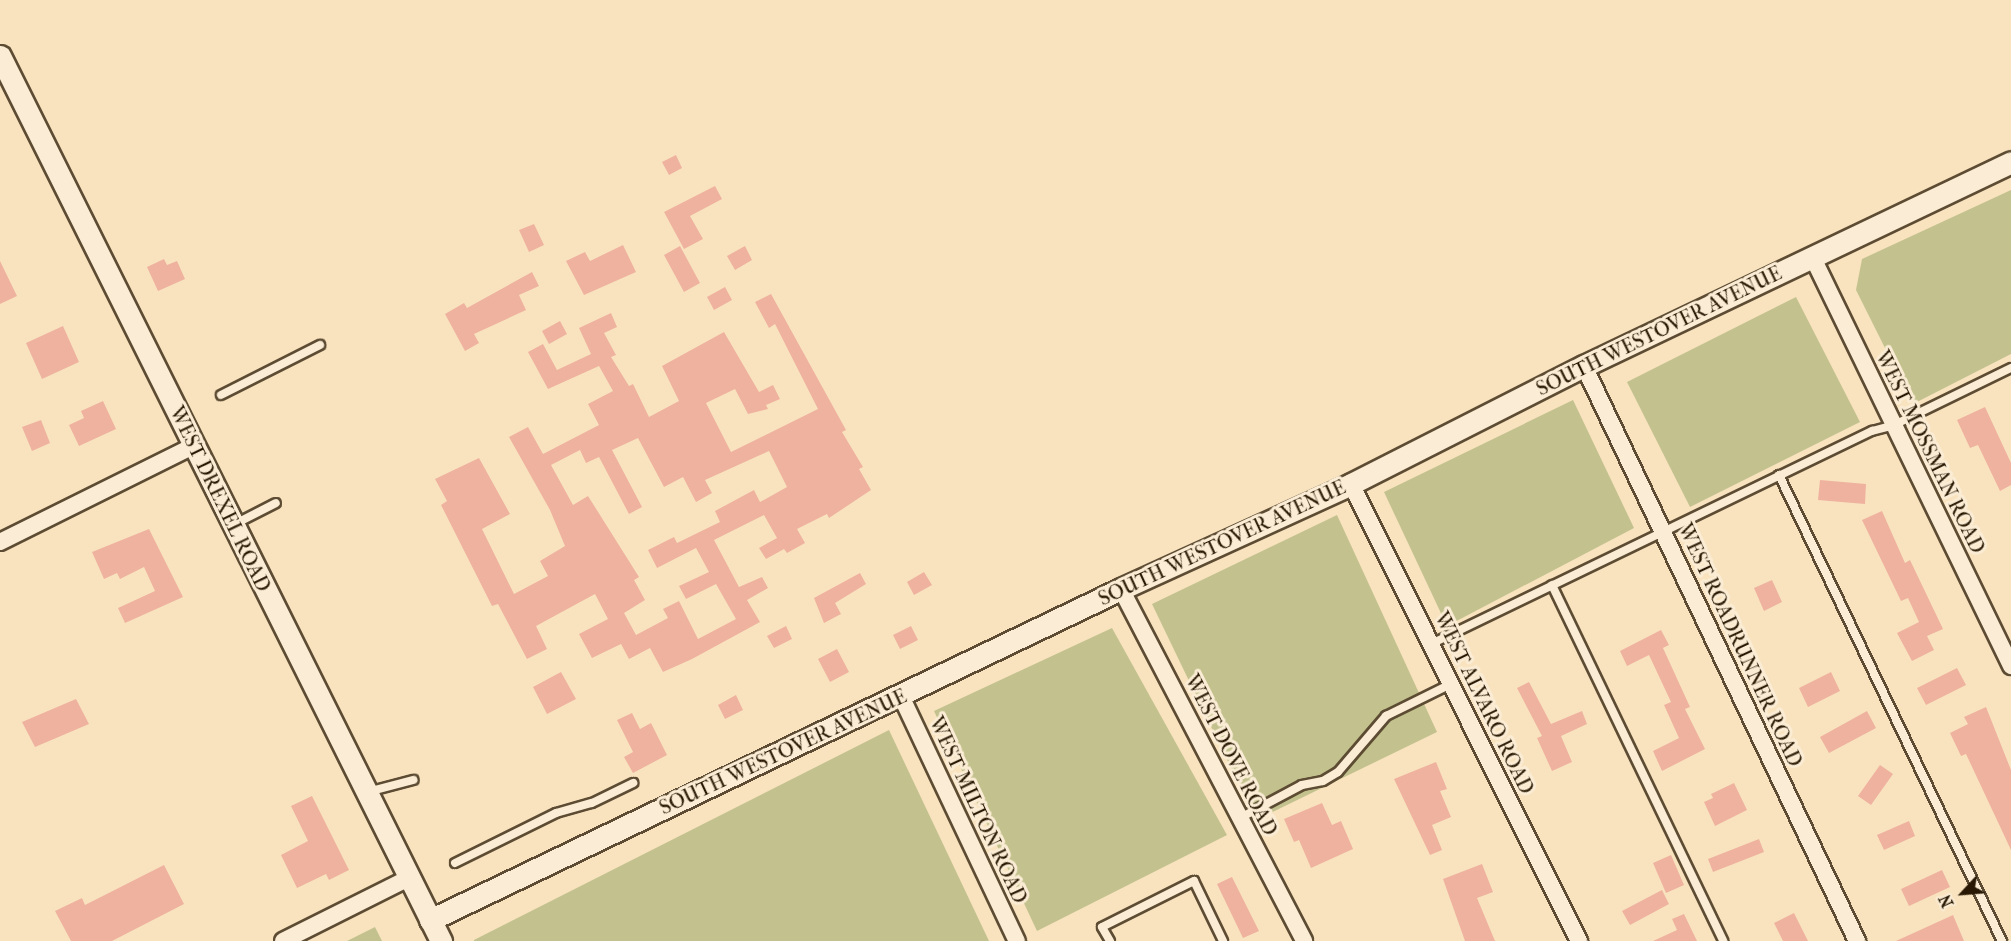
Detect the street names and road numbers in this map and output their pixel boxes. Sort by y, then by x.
street label: SOUTH WESTOVER AVENUE [1532,261,1786,401]
street label: WEST MOSSMAN ROAD [1870,347,1990,557]
street label: WEST DREXEL ROAD [165,402,275,596]
street label: SOUTH WESTOVER AVENUE [1095,475,1349,611]
street label: WEST ROADRUNNER ROAD [1673,520,1807,770]
street label: WEST ALVARO ROAD [1429,608,1539,798]
street label: WEST DOVE ROAD [1180,670,1282,840]
street label: SOUTH WESTOVER AVENUE [656,684,910,820]
street label: WEST MILTON ROAD [924,713,1032,907]

